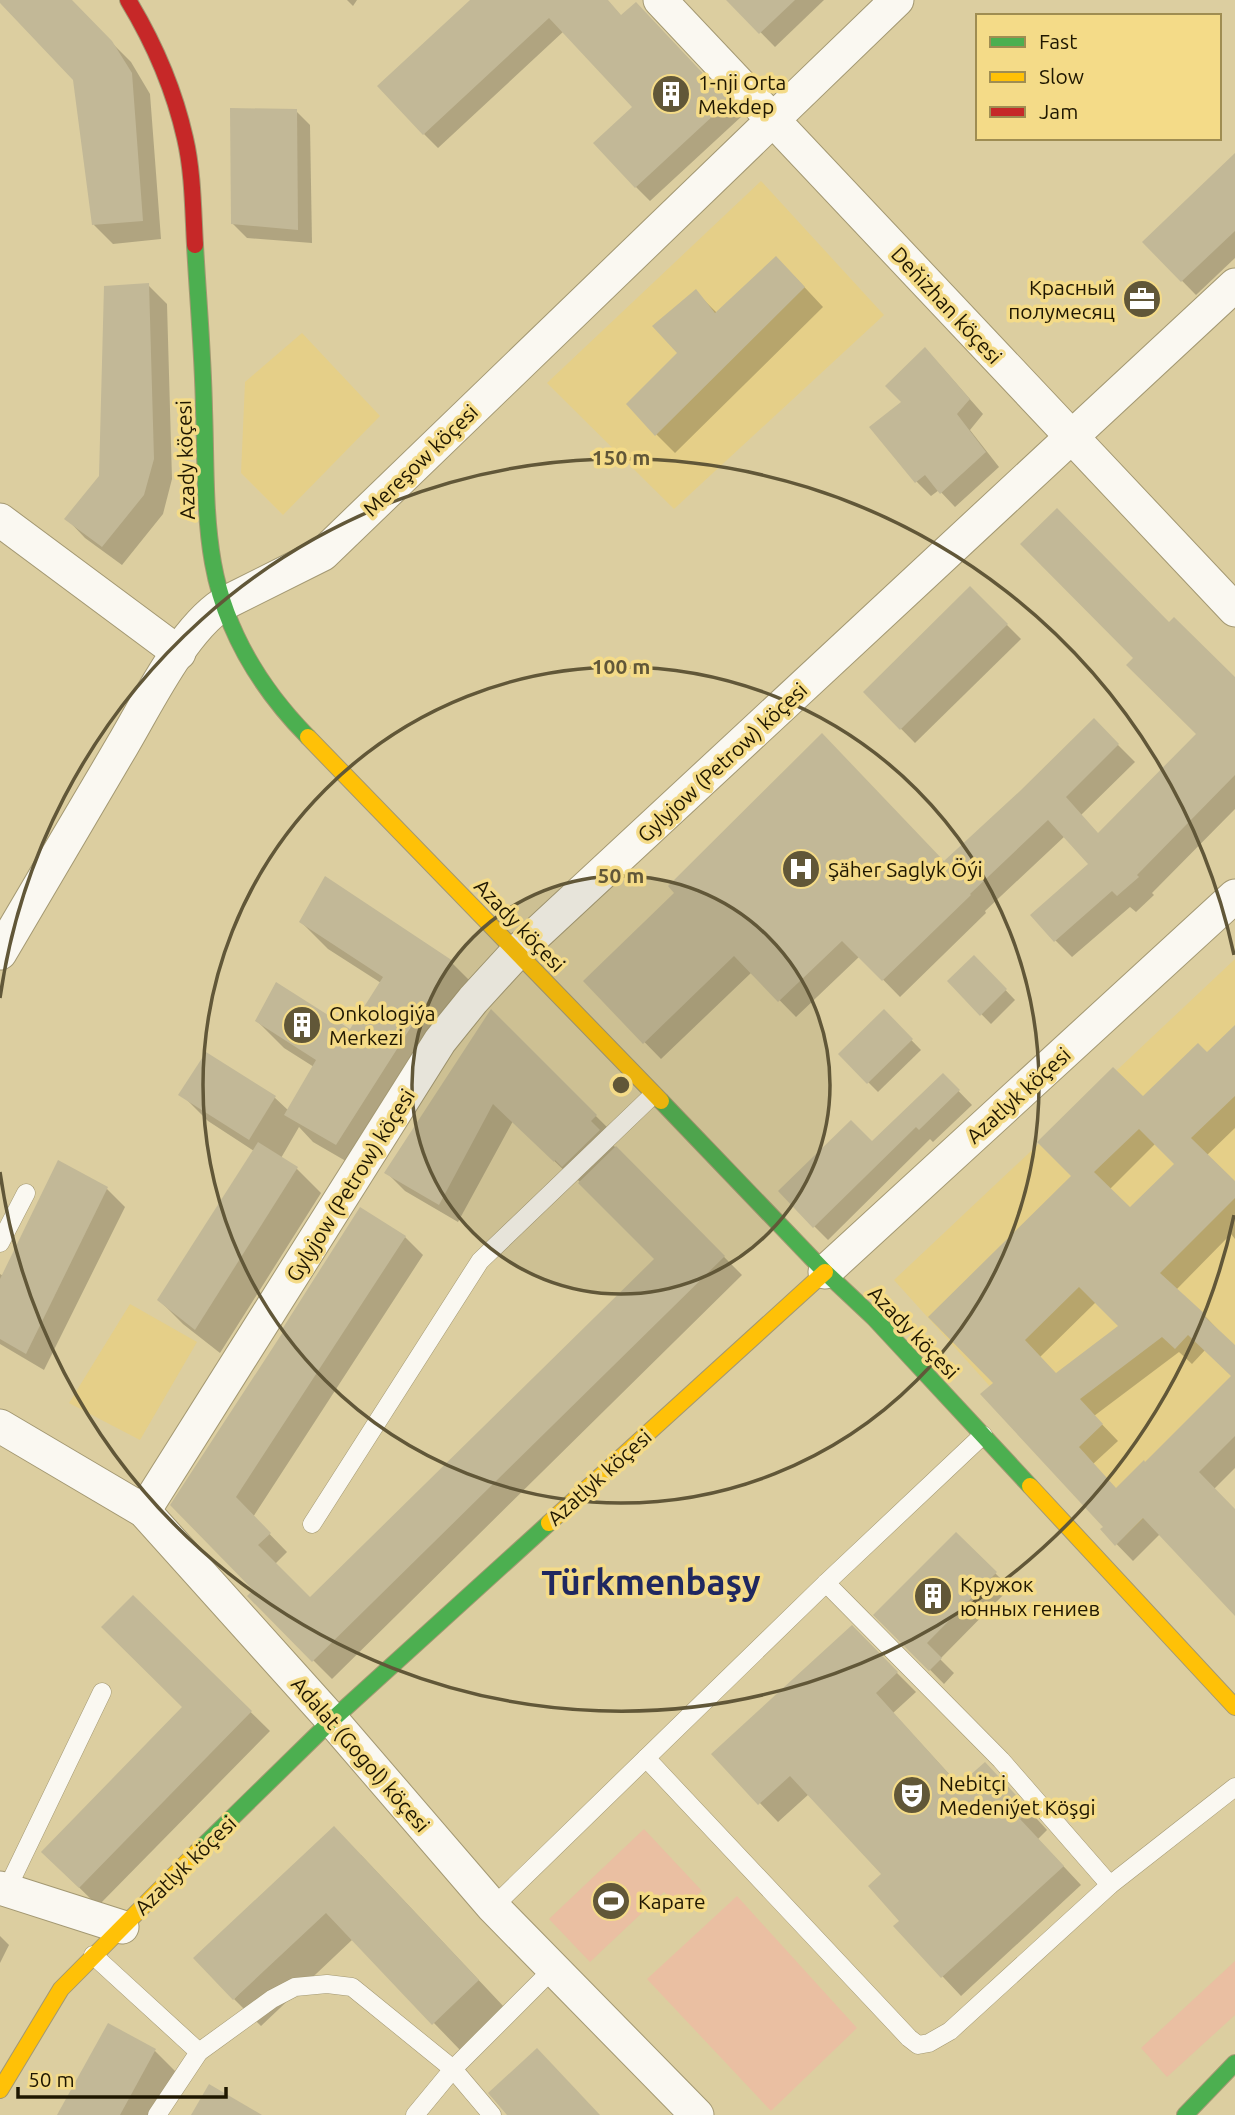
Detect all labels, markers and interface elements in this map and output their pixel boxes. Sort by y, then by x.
legend [976,14,1221,140]
text: Fast [1039,29,1077,53]
text: Slow [1039,64,1084,88]
place label: 1-nji Orta Mekdep [698,70,786,118]
building icon: 1-nji Orta Mekdep [650,73,692,115]
text: Jam [1039,99,1078,123]
street label: Deňizhan köçesi [887,242,1007,368]
place label: Красный полумесяц [1008,275,1115,323]
office icon: Красный полумесяц [1121,278,1163,320]
street label: Mereşow köçesi [358,399,482,521]
street label: Azady köçesi [171,400,199,520]
text: 150 m [592,445,650,469]
text: 100 m [592,654,650,678]
street label: Gylyjow (Petrow) köçesi [632,677,812,847]
hospital icon: Şäher Saglyk Öýi [780,848,822,890]
place label: Şäher Saglyk Öýi [828,857,983,881]
text: 50 m [598,863,644,887]
street label: Azady köçesi [470,874,570,976]
place label: Onkologiýa Merkezi [329,1001,436,1049]
building icon: Onkologiýa Merkezi [281,1004,323,1046]
street label: Azatlyk köçesi [961,1042,1075,1148]
centre of rings [609,1073,633,1097]
street label: Gylyjow (Petrow) köçesi [281,1084,419,1286]
street label: Azady köçesi [864,1281,964,1383]
street label: Azatlyk köçesi [542,1424,656,1530]
district label: Türkmenbaşy [541,1562,761,1602]
place label: Кружок юнных гениев [960,1572,1100,1620]
building icon: Кружок юнных гениев [912,1575,954,1617]
street label: Adalat (Gogol) köçesi [287,1671,435,1837]
place label: Nebitçi Medeniýet Köşgi [939,1771,1096,1819]
theatre icon: Nebitçi Medeniýet Köşgi [891,1774,933,1816]
street label: Azatlyk köçesi [129,1811,241,1919]
sports icon: Карате [590,1880,632,1922]
place label: Карате [638,1889,706,1913]
scale bar [18,2056,226,2100]
text: 50 m [28,2067,75,2091]

